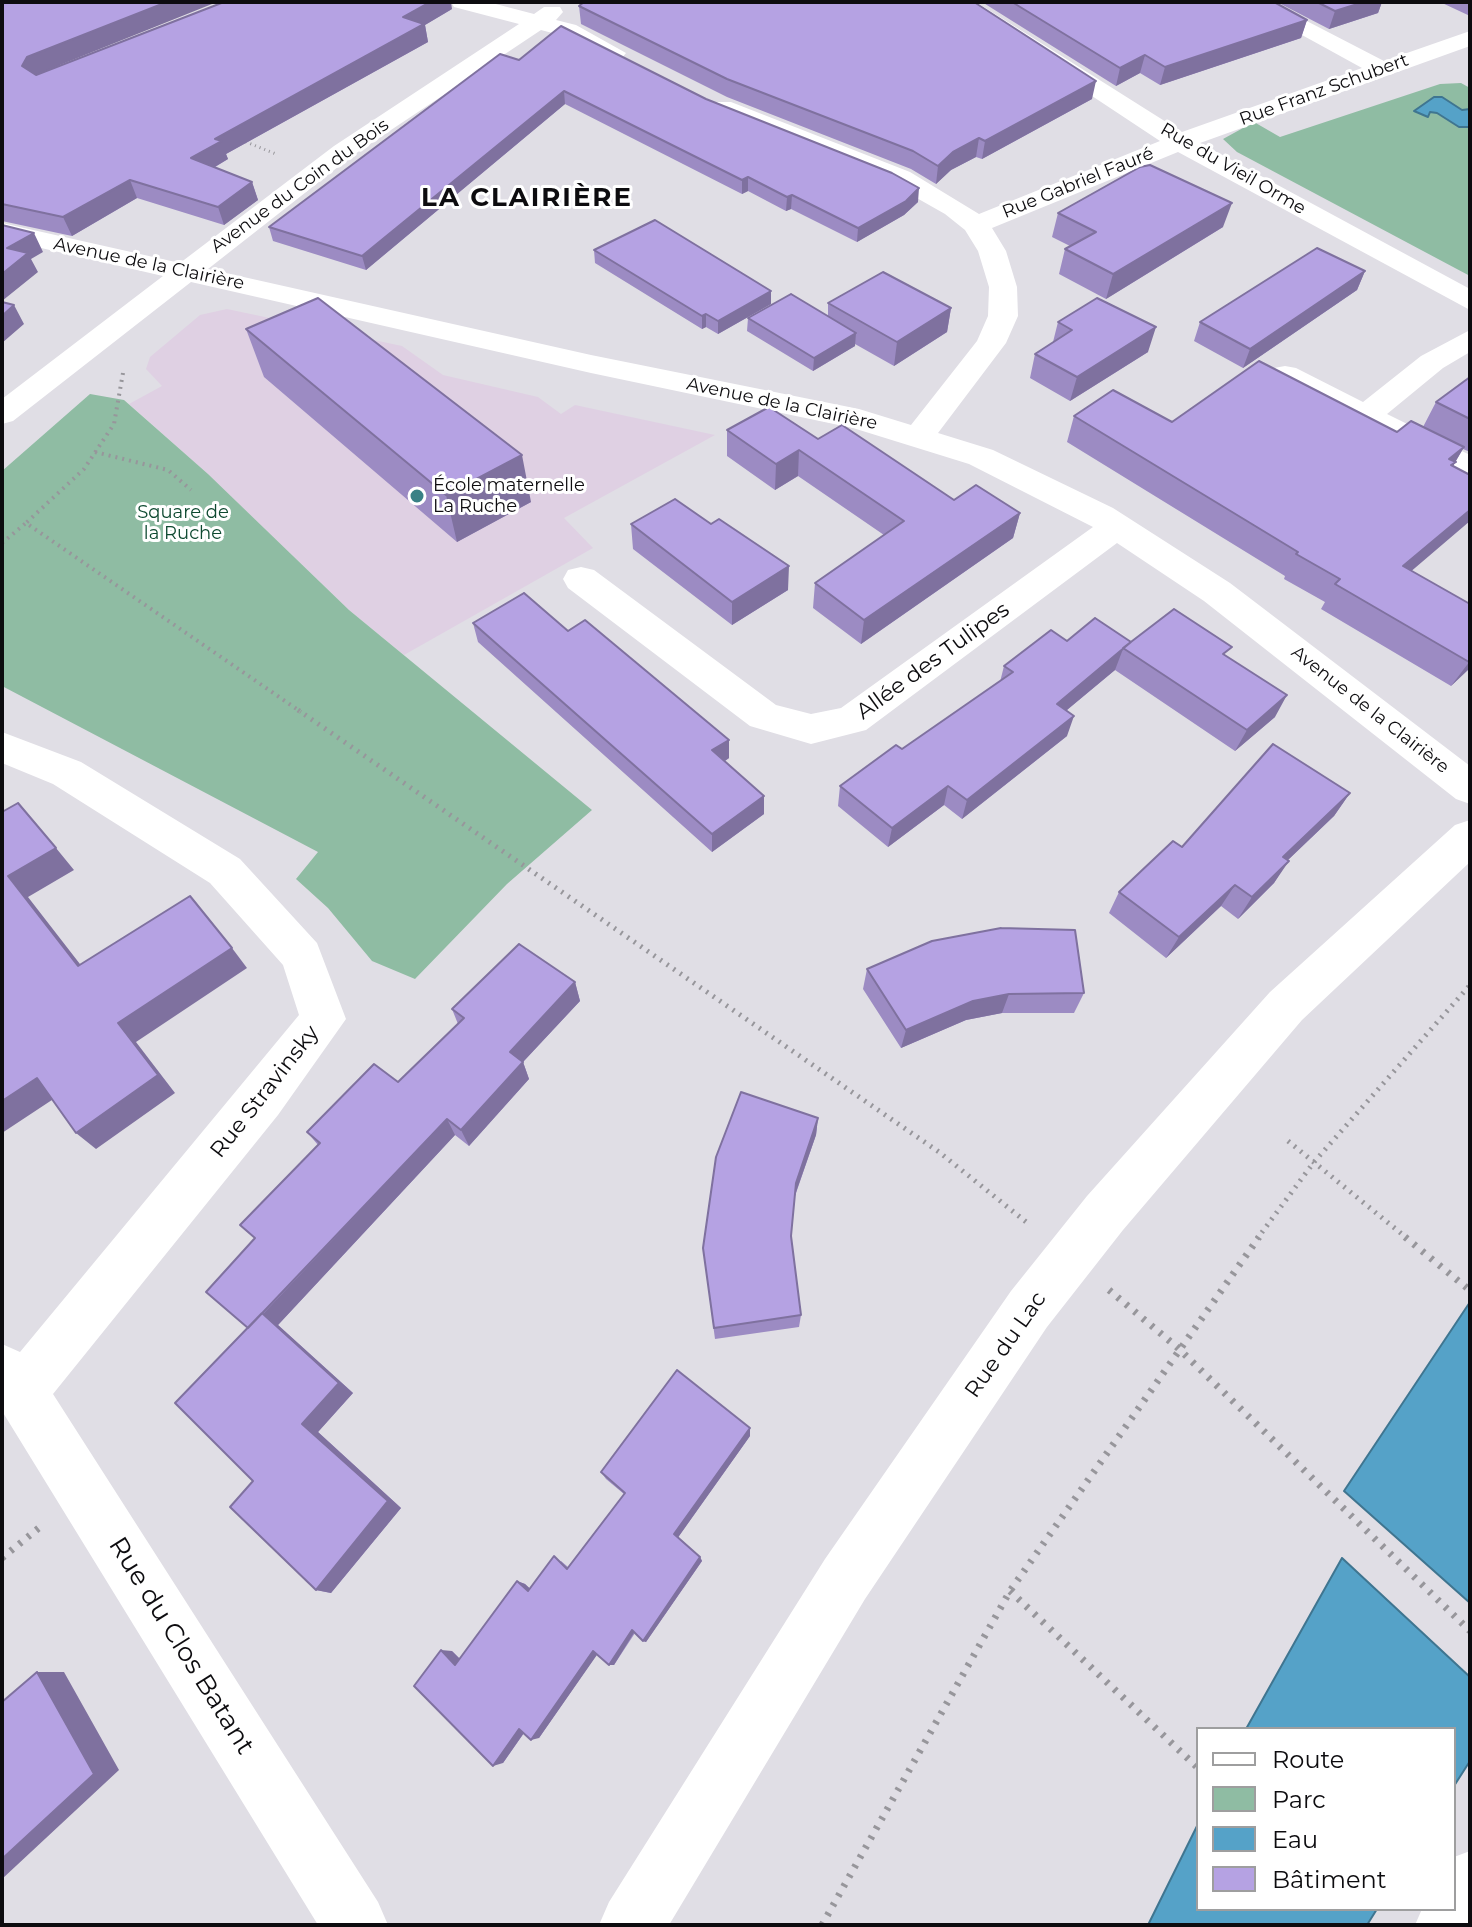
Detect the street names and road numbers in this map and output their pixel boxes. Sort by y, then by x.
street label: Rue Franz Schubert [1237,49,1411,131]
street label: Avenue du Coin du Bois [207,114,393,258]
street label: Rue du Vieil Orme [1156,119,1310,219]
street label: Rue Gabriel Fauré [999,143,1157,223]
street label: Avenue de la Clairière [52,233,246,295]
street label: Avenue de la Clairière [685,373,879,435]
street label: Allée des Tulipes [851,597,1015,725]
street label: Avenue de la Clairière [1287,642,1453,778]
street label: Rue Stravinsky [205,1020,325,1164]
street label: Rue du Lac [960,1287,1052,1403]
street label: Rue du Clos Batant [101,1532,261,1760]

